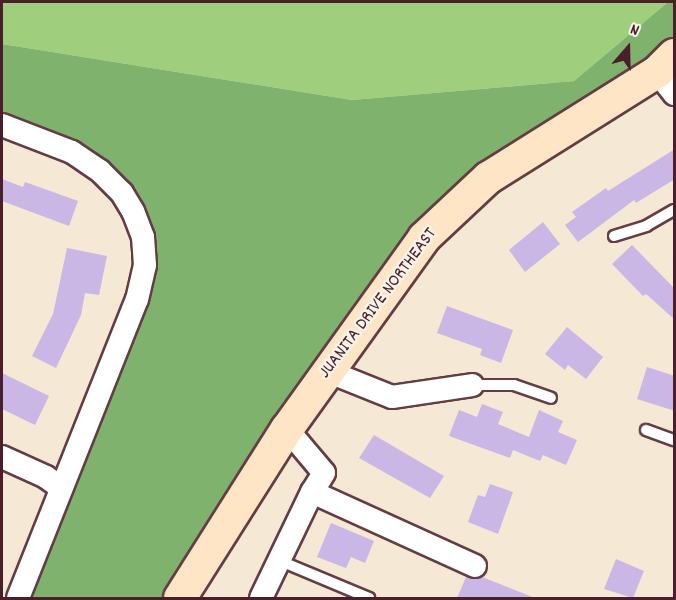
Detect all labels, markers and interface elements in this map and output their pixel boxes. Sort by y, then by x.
north arrow [598,18,658,78]
text: N [627,18,642,43]
street label: JUANITA DRIVE NORTHEAST [315,225,443,383]

